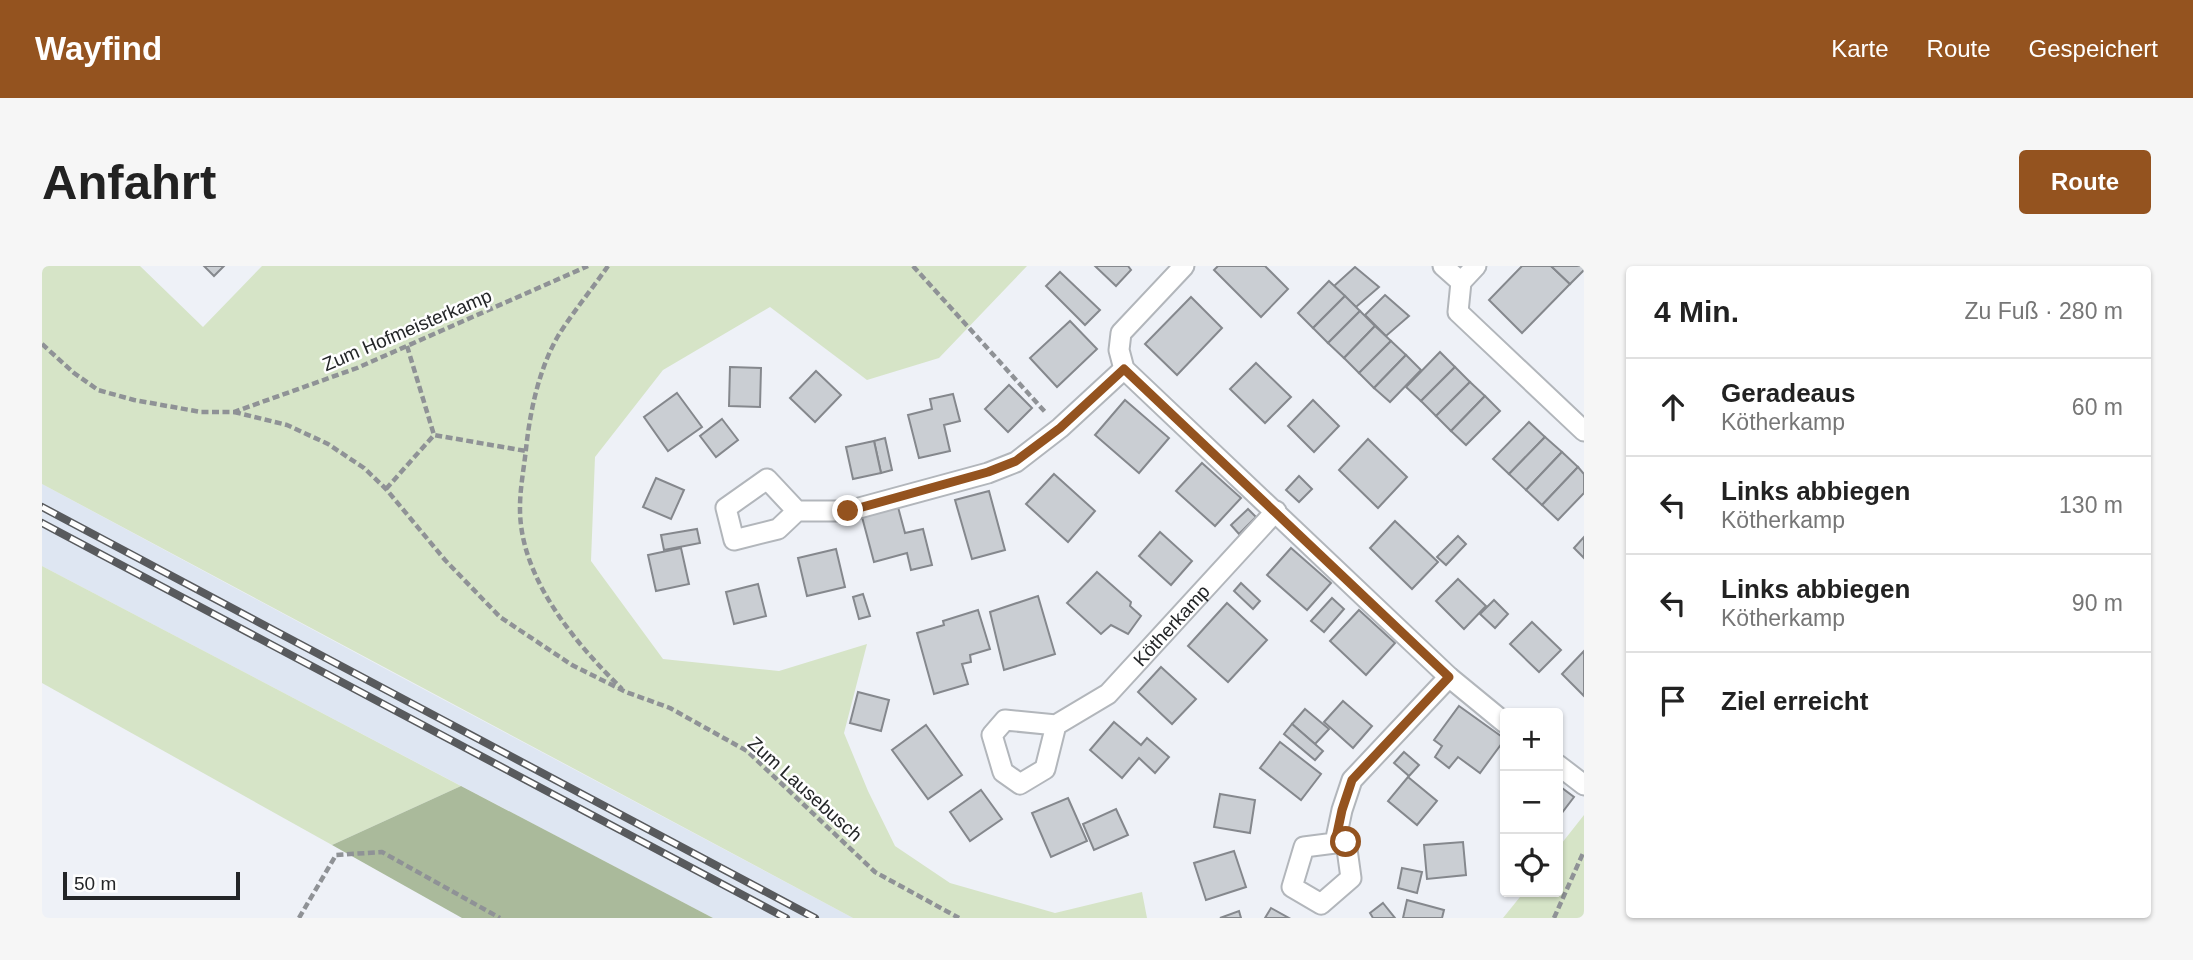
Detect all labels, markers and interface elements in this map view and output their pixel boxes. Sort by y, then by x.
text: Wayfind [35,30,162,67]
text: Karte [1831,35,1889,62]
text: Route [1927,35,1991,62]
text: Gespeichert [2029,35,2158,62]
button: Route [2019,150,2151,214]
text: Anfahrt [42,155,216,209]
street label: Zum Hofmeisterkamp [319,285,495,375]
text: 4 Min. [1654,295,1739,328]
text: Zu Fuß · 280 m [1965,298,2123,324]
text: Geradeaus [1721,378,1855,408]
icon: ahead [1654,388,1692,426]
text: 60 m [2072,394,2123,420]
text: Kötherkamp [1721,409,1845,435]
text: Links abbiegen [1721,476,1910,506]
icon: left [1654,486,1692,524]
text: 130 m [2059,492,2123,518]
route end [832,495,863,526]
text: Kötherkamp [1721,507,1845,533]
text: Links abbiegen [1721,574,1910,604]
street label: Kötherkamp [1129,580,1214,670]
icon: left [1654,584,1692,622]
text: 90 m [2072,590,2123,616]
text: Kötherkamp [1721,605,1845,631]
icon: arrive [1654,682,1692,720]
text: Ziel erreicht [1721,686,1868,716]
map controls [1500,708,1563,897]
button: + [1500,708,1563,771]
street label: Zum Lausebusch [744,732,866,846]
button: − [1500,771,1563,834]
route start [1330,826,1361,857]
button: locate [1500,834,1563,897]
scale bar [63,869,240,901]
text: 50 m [74,873,116,894]

